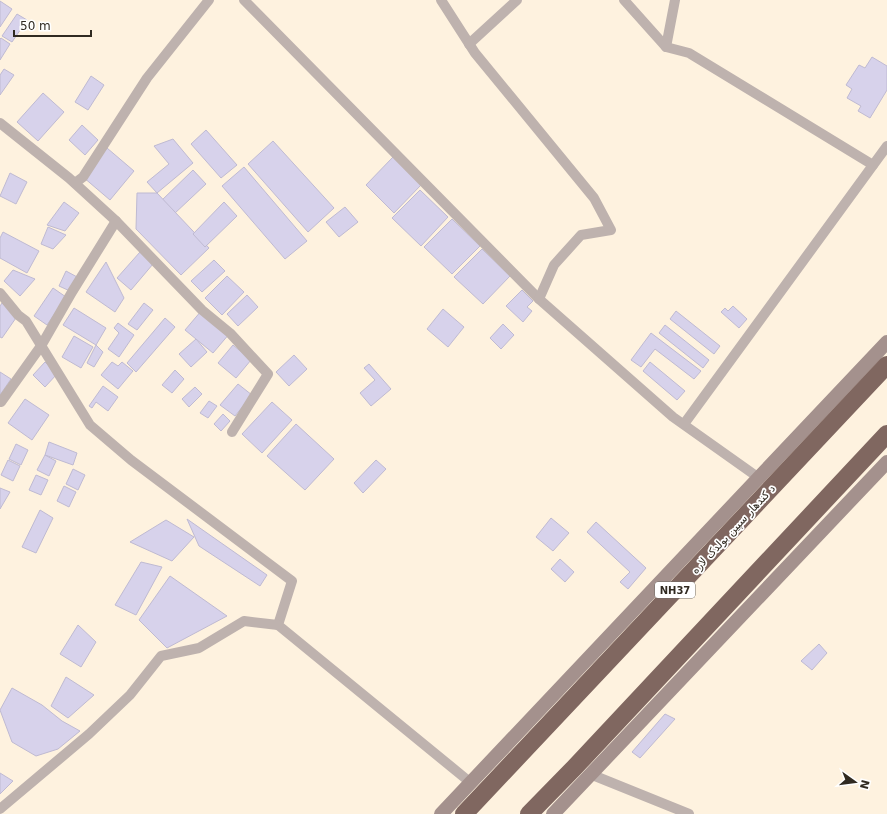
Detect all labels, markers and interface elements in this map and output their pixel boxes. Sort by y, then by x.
scale bar [14,12,91,38]
text: 50 m [20,19,51,33]
street label: د کندهار سپین بولدک لاره [689,482,778,577]
road number: NH37 [655,582,695,598]
north arrow [835,762,875,802]
text: N [857,778,872,790]

